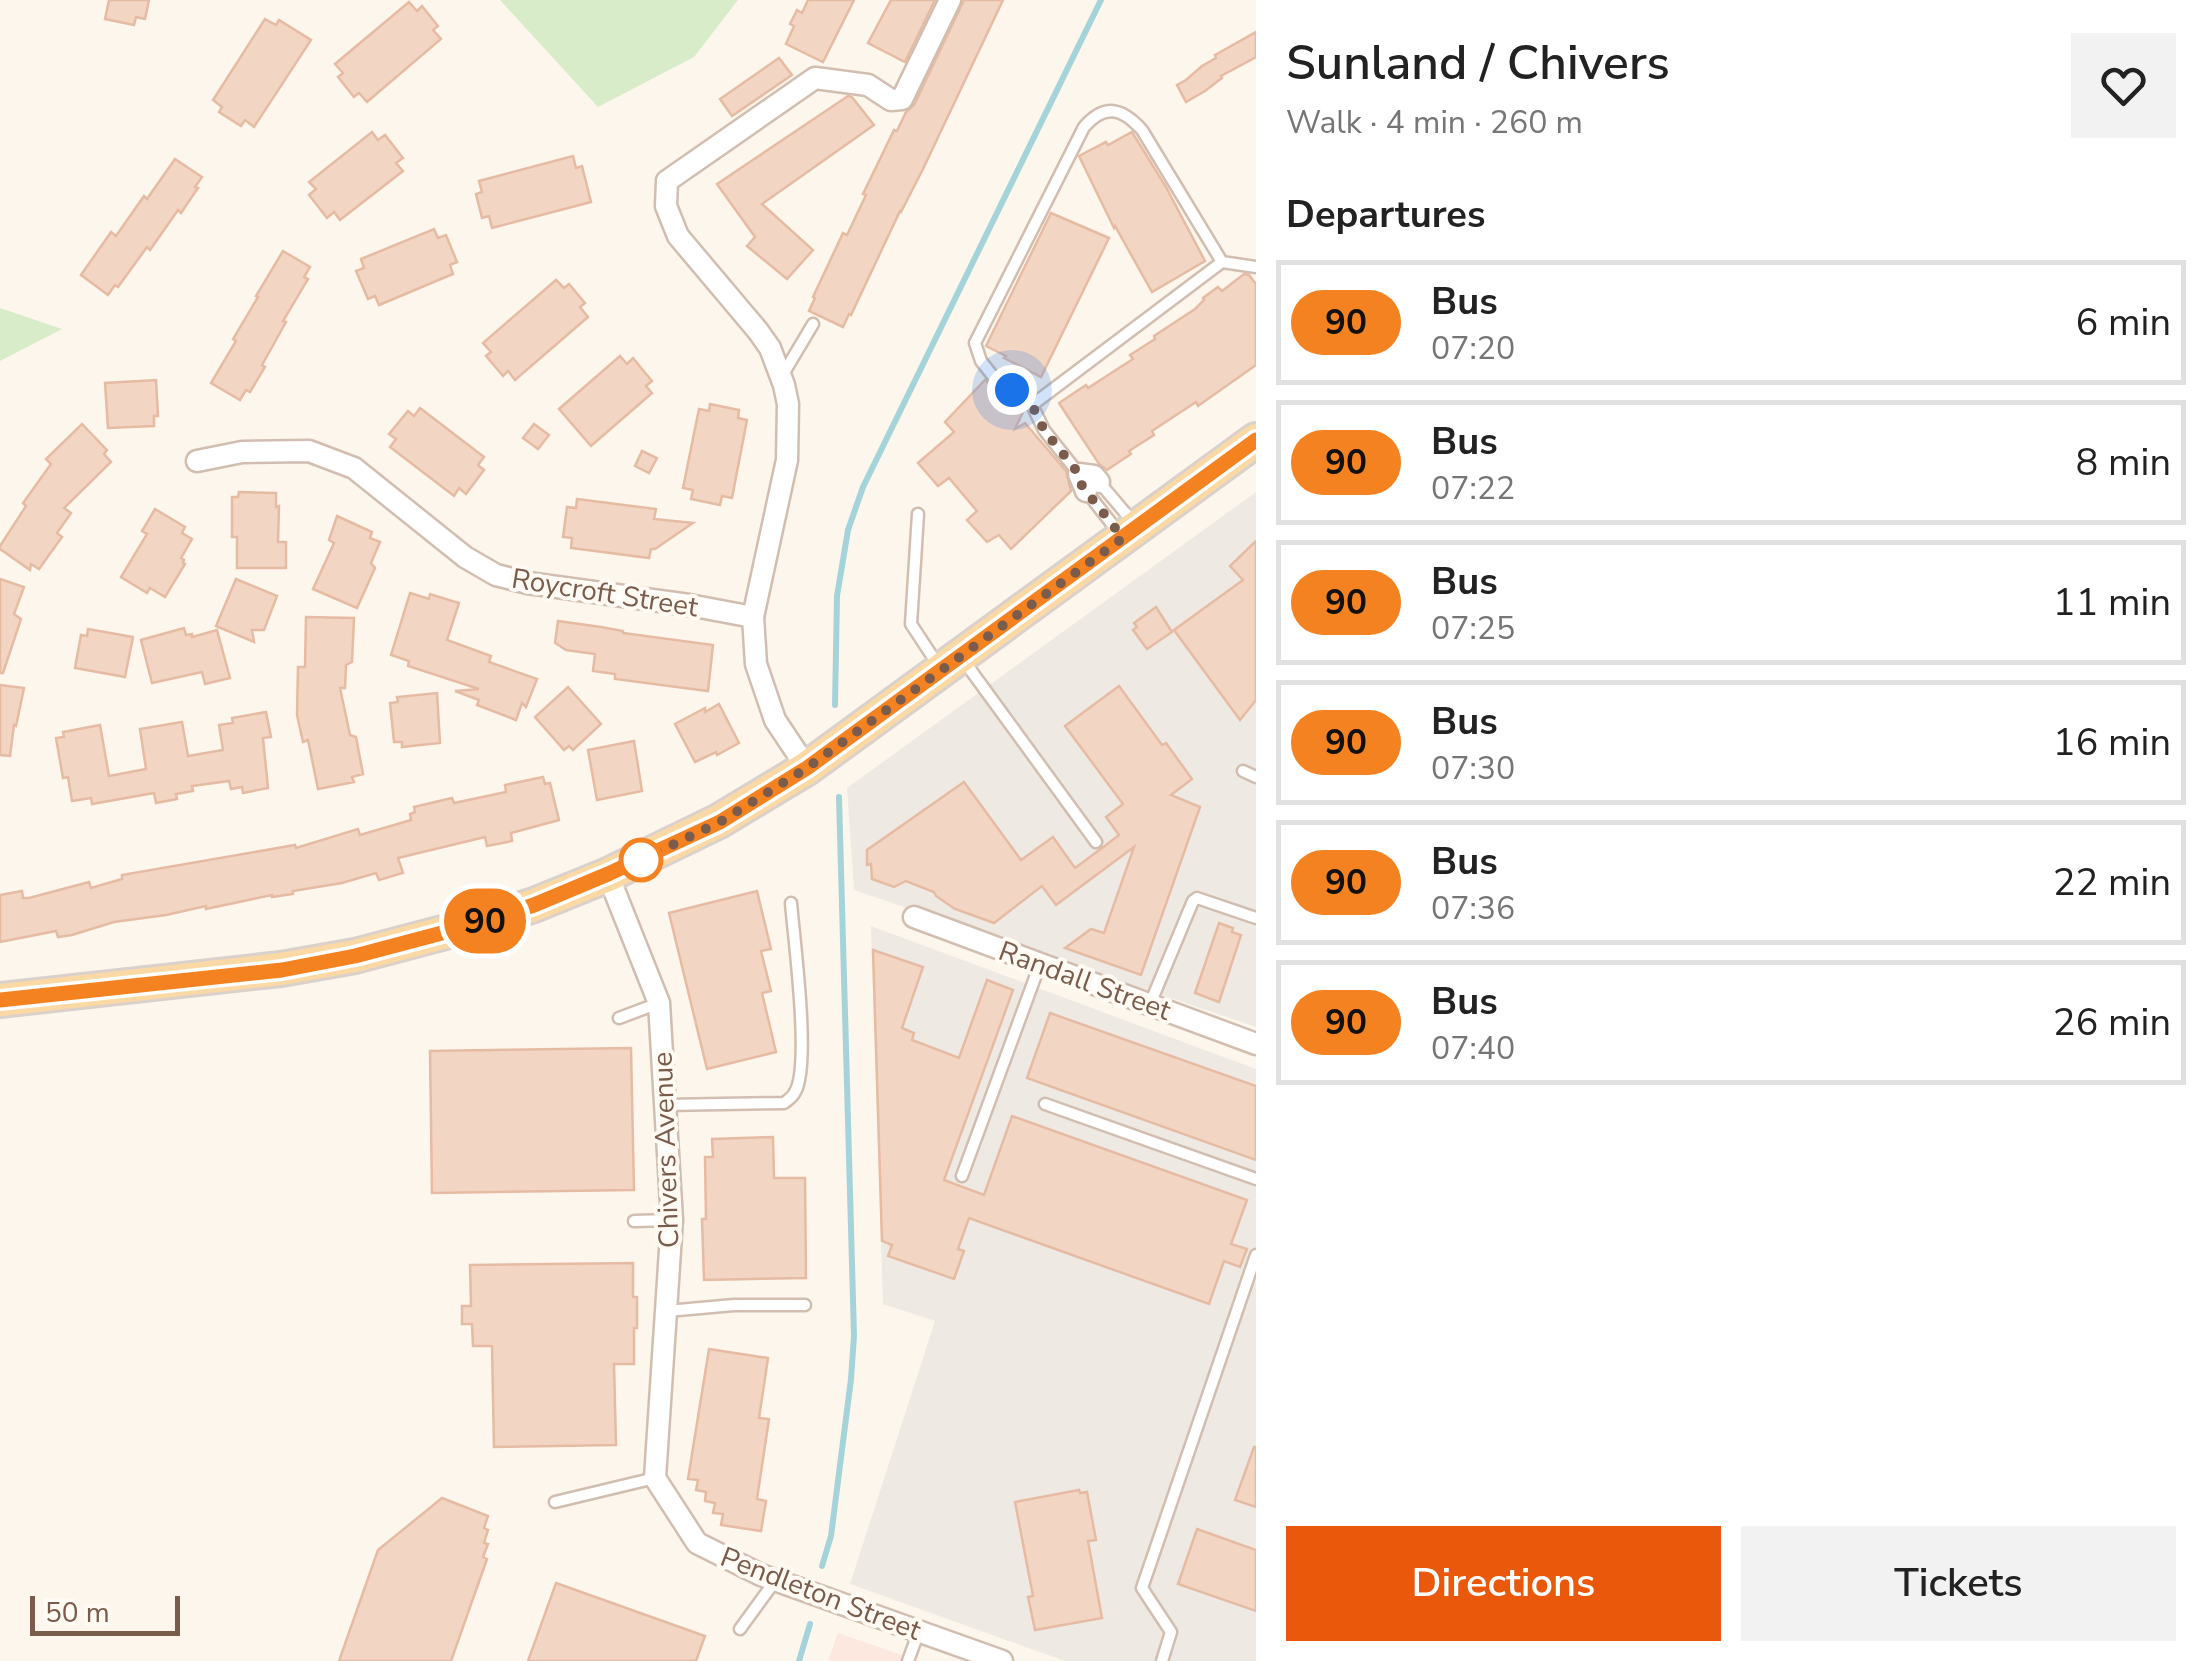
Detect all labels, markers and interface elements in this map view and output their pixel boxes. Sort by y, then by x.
text: Sunland / Chivers [1286,30,1670,96]
button: heart [2071,33,2176,138]
text: Walk · 4 min · 260 m [1286,101,1583,144]
text: Departures [1286,189,1485,240]
text: Bus [1431,276,1498,327]
text: 6 min [2076,297,2171,348]
text: 90 [1325,299,1367,346]
text: 07:20 [1431,327,1515,370]
your location [987,365,1037,415]
text: Bus [1431,416,1498,467]
text: 8 min [2076,437,2171,488]
text: 90 [1325,439,1367,486]
text: 07:22 [1431,467,1515,510]
text: Bus [1431,556,1498,607]
street label: Roycroft Street [509,559,701,627]
text: 11 min [2053,577,2171,628]
text: 90 [1325,579,1367,626]
text: 07:25 [1431,607,1515,650]
text: Bus [1431,696,1498,747]
text: 16 min [2053,717,2171,768]
text: 90 [1325,719,1367,766]
text: 07:30 [1431,747,1515,790]
text: Bus [1431,836,1498,887]
unlabelled marker [620,839,662,881]
text: 22 min [2053,857,2171,908]
text: 90 [1325,859,1367,906]
text: 07:36 [1431,887,1515,930]
line badge: 90 [440,888,530,954]
text: 90 [464,898,506,945]
street label: Randall Street [993,932,1176,1030]
text: Bus [1431,976,1498,1027]
text: 26 min [2053,997,2171,1048]
text: 90 [1325,999,1367,1046]
text: 07:40 [1431,1027,1515,1070]
street label: Chivers Avenue [644,1051,688,1249]
button: Directions [1286,1526,1721,1641]
button: Tickets [1741,1526,2176,1641]
street label: Pendleton Street [715,1538,927,1650]
scale bar [30,1591,180,1636]
text: 50 m [45,1594,110,1632]

